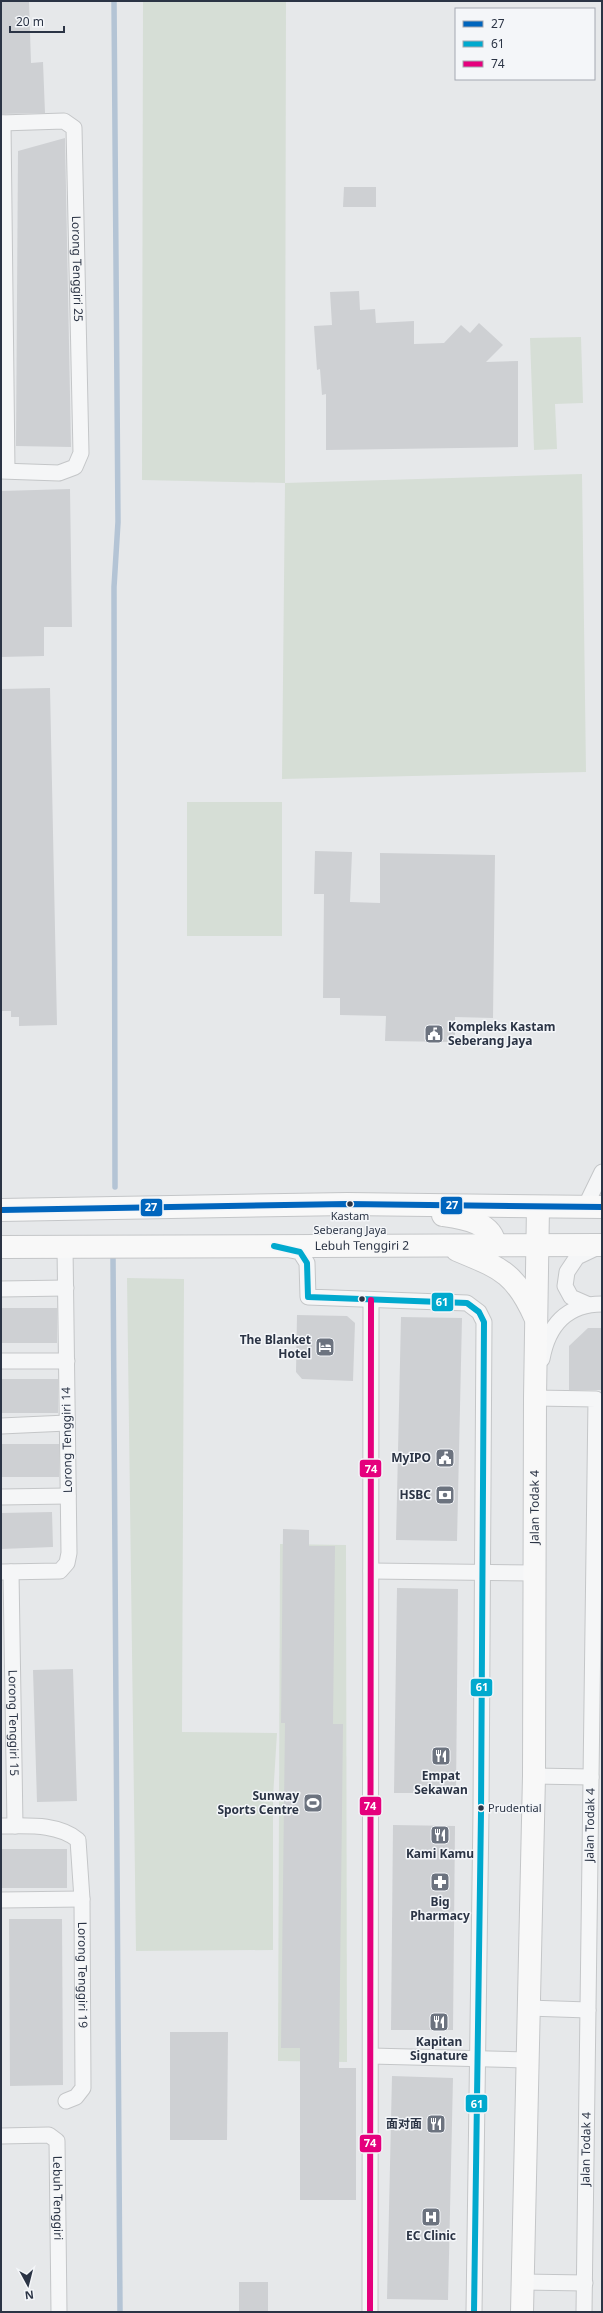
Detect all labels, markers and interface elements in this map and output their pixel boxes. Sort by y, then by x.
scale bar [10,8,64,34]
legend [455,8,595,80]
text: 20 m [16,13,44,30]
text: 27 [491,15,505,32]
text: 61 [491,35,505,52]
text: 74 [491,55,505,72]
street label: Lorong Tenggiri 25 [68,215,87,322]
place label: Kompleks Kastam Seberang Jaya [448,1018,555,1049]
public building icon: Kompleks Kastam Seberang Jaya [423,1023,445,1045]
line badge: 27 [440,1196,463,1215]
text: 27 [446,1197,458,1212]
line badge: 27 [140,1198,163,1217]
text: 27 [145,1199,157,1214]
marker: Kastam Seberang Jaya [345,1199,355,1209]
place label: Kastam Seberang Jaya [313,1208,387,1237]
street label: Lebuh Tenggiri 2 [315,1237,409,1254]
line badge: 61 [431,1292,454,1312]
unlabelled marker [357,1294,367,1304]
text: 61 [436,1294,448,1309]
place label: The Blanket Hotel [240,1331,311,1362]
hotel icon: The Blanket Hotel [314,1336,336,1358]
street label: Lorong Tenggiri 14 [57,1387,76,1493]
public building icon: MyIPO [434,1447,456,1469]
place label: MyIPO [391,1449,431,1466]
line badge: 74 [359,1459,382,1478]
text: 74 [365,1461,378,1476]
street label: Jalan Todak 4 [526,1470,543,1545]
bank icon: HSBC [434,1484,456,1506]
place label: HSBC [400,1486,431,1503]
street label: Lorong Tenggiri 15 [5,1670,23,1776]
line badge: 61 [470,1678,493,1697]
text: 61 [476,1679,488,1694]
restaurant icon: Empat Sekawan [430,1745,452,1767]
place label: Empat Sekawan [414,1767,468,1798]
place label: Sunway Sports Centre [217,1787,299,1818]
street label: Jalan Todak 4 [580,1788,599,1863]
sports icon: Sunway Sports Centre [302,1792,324,1814]
line badge: 74 [359,1796,382,1816]
text: 74 [364,1798,377,1813]
place label: Prudential [488,1800,542,1815]
marker: Prudential [476,1803,486,1813]
restaurant icon: Kami Kamu [429,1824,451,1846]
place label: Kami Kamu [406,1845,474,1862]
pharmacy icon: Big Pharmacy [429,1871,451,1893]
place label: Big Pharmacy [410,1893,470,1924]
street label: Lorong Tenggiri 19 [74,1922,92,2028]
restaurant icon: Kapitan Signature [428,2011,450,2033]
place label: Kapitan Signature [410,2033,468,2064]
line badge: 61 [465,2094,488,2113]
text: 61 [471,2096,483,2111]
street label: Jalan Todak 4 [576,2112,595,2187]
restaurant icon: 面对面 [425,2113,447,2135]
place label: 面对面 [386,2115,422,2132]
line badge: 74 [359,2134,382,2153]
text: 74 [364,2135,377,2150]
street label: Lebuh Tenggiri [49,2156,67,2240]
hospital icon: EC Clinic [420,2206,442,2228]
place label: EC Clinic [406,2227,456,2244]
north arrow [8,2265,48,2305]
text: N [24,2287,35,2303]

